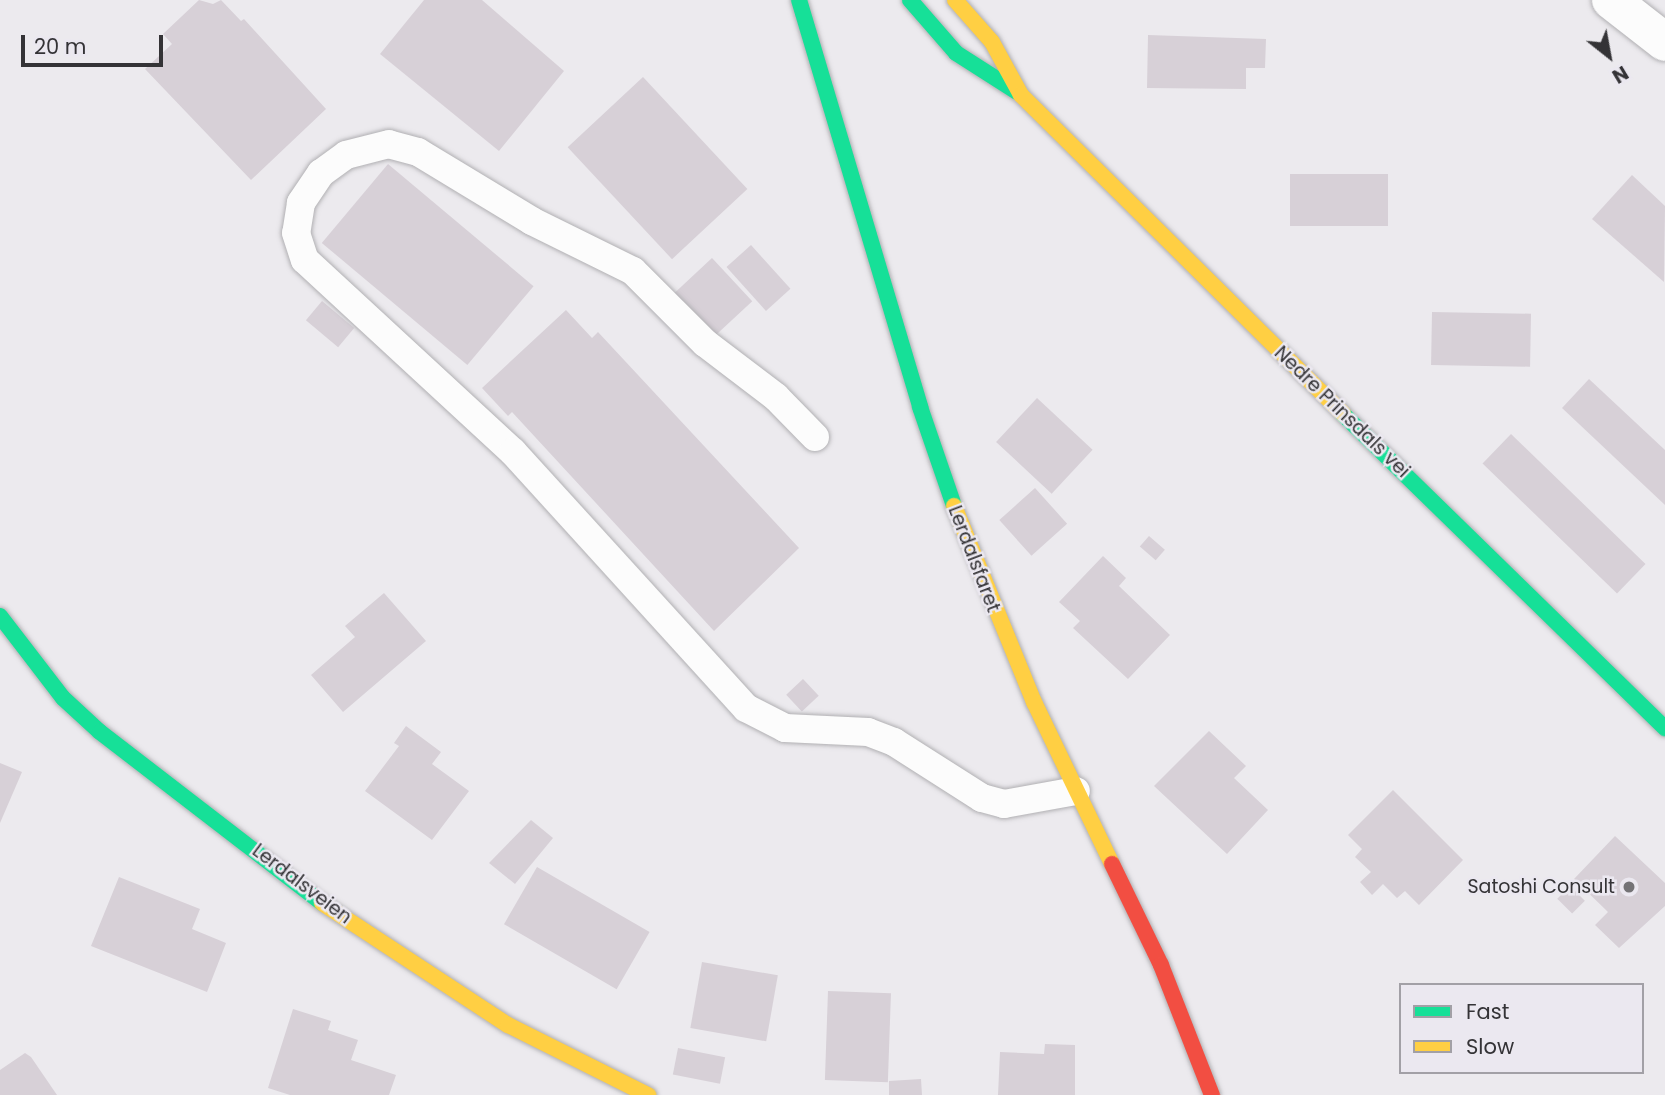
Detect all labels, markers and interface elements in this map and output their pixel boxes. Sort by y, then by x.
scale bar [24,21,166,65]
north arrow [1574,21,1644,91]
text: 20 m [34,32,87,61]
text: N [1607,59,1633,90]
street label: Nedre Prinsdals vei [1270,342,1414,482]
street label: Lerdalsfaret [943,503,1005,615]
street label: Lerdalsveien [248,839,356,929]
place label: Satoshi Consult [1467,876,1615,898]
marker: Satoshi Consult [1621,879,1637,895]
legend [1399,983,1644,1074]
text: Fast [1466,997,1509,1026]
text: Slow [1466,1032,1514,1061]

